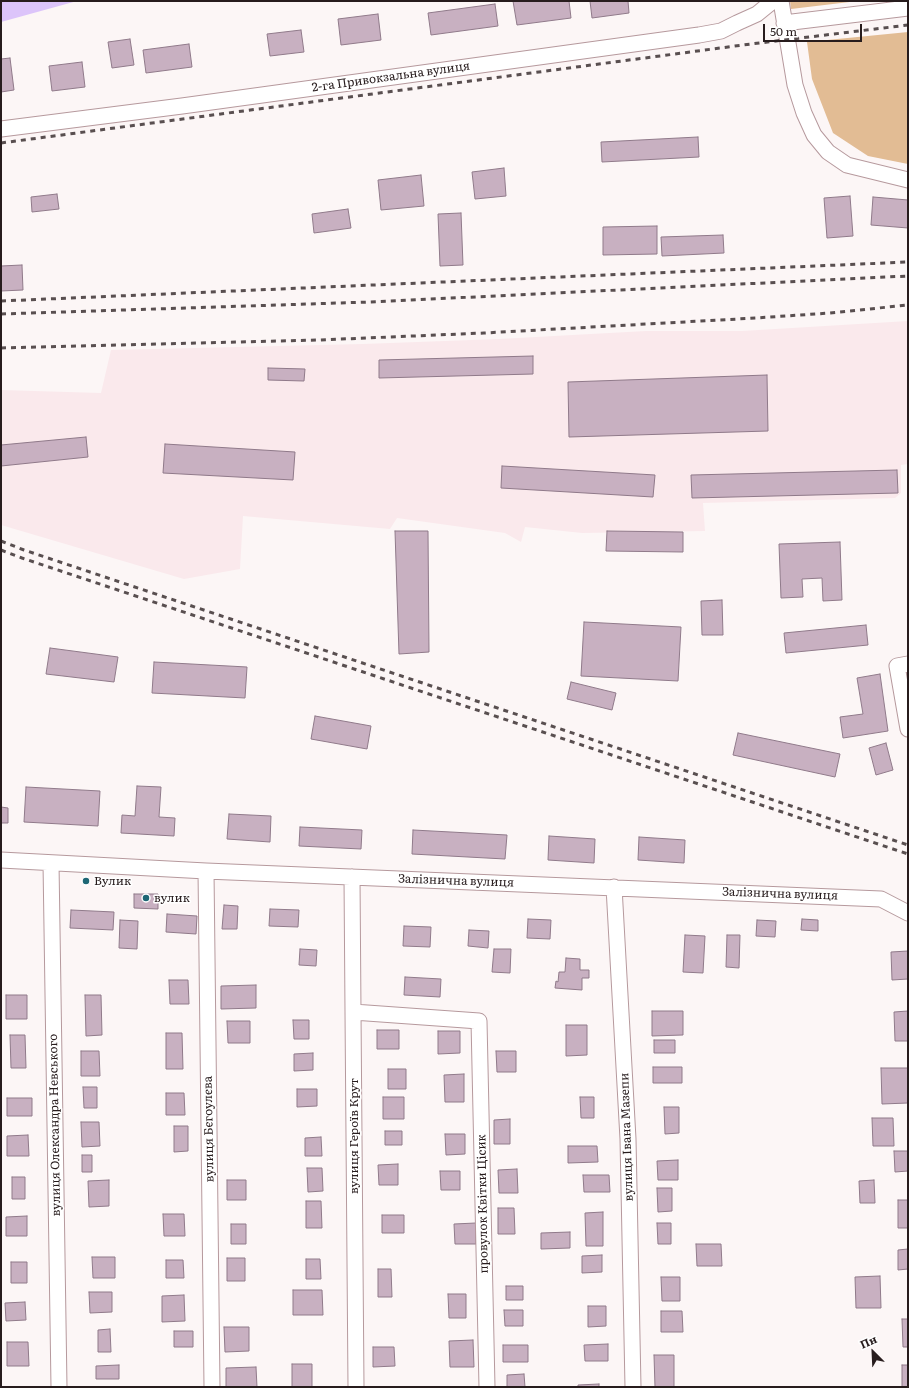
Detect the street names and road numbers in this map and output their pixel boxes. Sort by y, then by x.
street label: 2-га Привокзальна вулиця [311,59,471,95]
street label: Залізнична вулиця [398,872,514,890]
street label: Залізнична вулиця [722,885,838,903]
street label: вулиця Олександра Невського [46,1034,64,1216]
street label: вулиця Івана Мазепи [618,1072,636,1202]
street label: вулиця Бєгоулєва [201,1076,217,1182]
street label: вулиця Героїв Крут [347,1078,361,1194]
street label: провулок Квітки Цісик [475,1134,491,1274]

